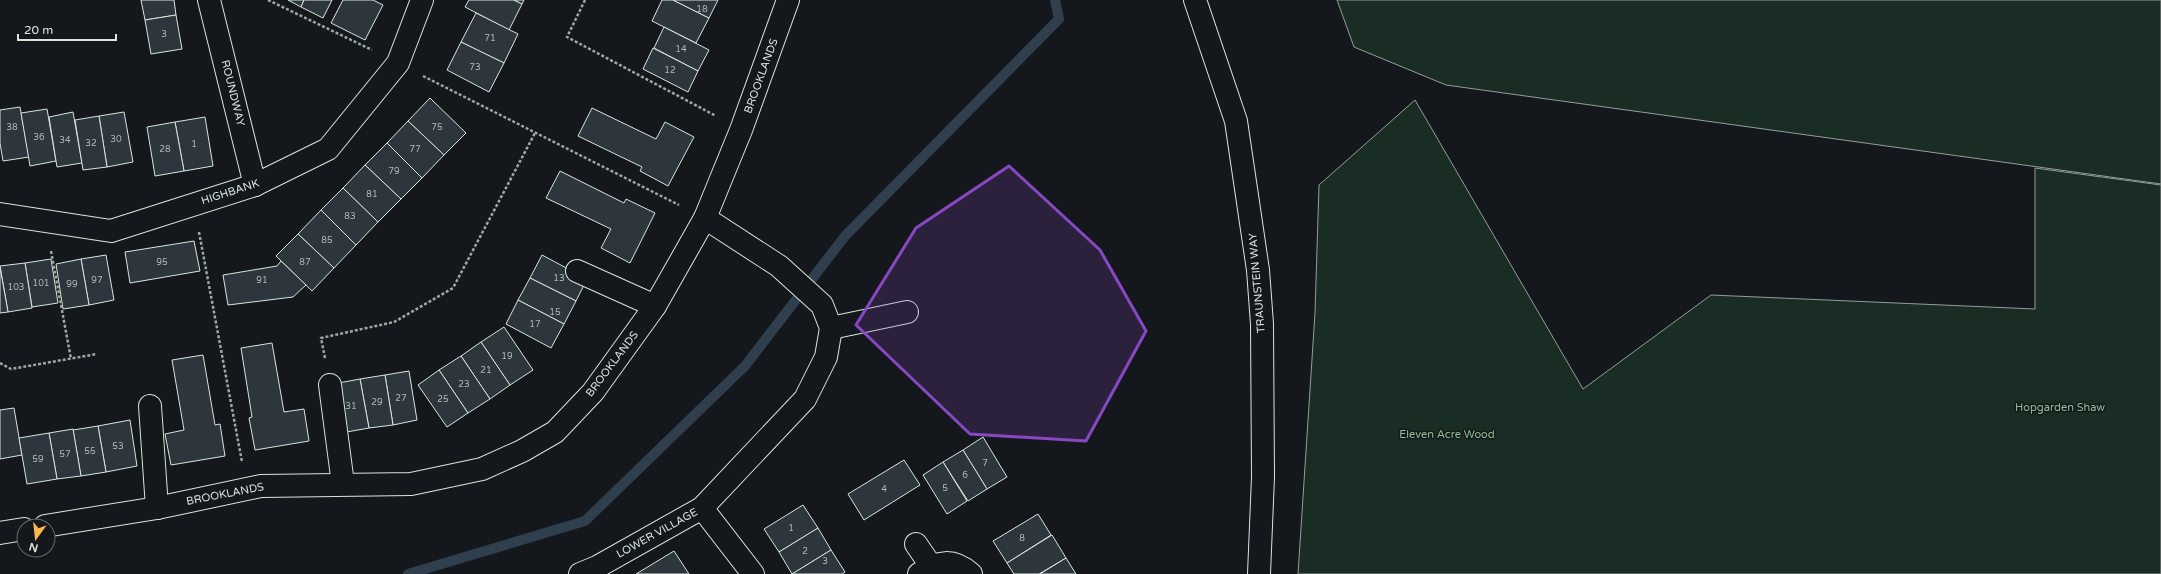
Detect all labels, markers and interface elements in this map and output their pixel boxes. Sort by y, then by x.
house number: 18 [696,4,708,15]
scale bar [18,16,116,42]
text: 20 m [24,23,53,37]
house number: 3 [161,29,167,40]
house number: 71 [484,33,496,44]
street label: BROOKLANDS [741,37,781,115]
house number: 14 [675,44,687,55]
street label: ROUNDWAY [218,58,248,128]
house number: 73 [469,62,481,73]
house number: 12 [664,65,676,76]
house number: 38 [6,122,18,133]
house number: 75 [431,122,443,133]
house number: 36 [33,132,45,143]
house number: 30 [110,134,122,145]
house number: 34 [59,135,71,146]
house number: 32 [85,138,97,149]
house number: 1 [191,139,197,150]
house number: 28 [159,144,171,155]
house number: 77 [409,144,421,155]
house number: 79 [388,166,400,177]
street label: HIGHBANK [199,176,261,207]
house number: 81 [366,189,378,200]
house number: 83 [344,211,356,222]
street label: TRAUNSTEIN WAY [1246,232,1268,334]
house number: 85 [321,235,333,246]
house number: 95 [156,257,168,268]
house number: 87 [299,257,311,268]
house number: 13 [553,273,565,284]
house number: 97 [91,275,103,286]
house number: 91 [256,275,268,286]
house number: 101 [33,278,49,289]
house number: 99 [66,279,78,290]
house number: 103 [8,282,24,293]
house number: 15 [549,307,561,318]
house number: 17 [529,319,541,330]
street label: BROOKLANDS [583,328,641,399]
house number: 19 [501,351,513,362]
house number: 21 [480,365,492,376]
house number: 23 [458,379,470,390]
house number: 27 [395,393,407,404]
house number: 25 [437,394,449,405]
house number: 29 [371,397,383,408]
house number: 31 [345,401,357,412]
park label: Hopgarden Shaw [2015,401,2105,414]
park label: Eleven Acre Wood [1399,428,1495,441]
house number: 53 [112,441,124,452]
house number: 55 [84,446,96,457]
house number: 57 [59,449,71,460]
house number: 59 [32,454,44,465]
house number: 7 [982,458,988,469]
house number: 6 [962,470,968,481]
street label: BROOKLANDS [185,480,265,508]
house number: 5 [942,483,948,494]
house number: 4 [881,484,887,495]
street label: LOWER VILLAGE [614,505,700,561]
north arrow [16,518,56,558]
house number: 1 [788,523,794,534]
house number: 8 [1019,533,1025,544]
text: N [28,540,39,555]
house number: 2 [802,546,808,557]
house number: 3 [822,556,828,567]

